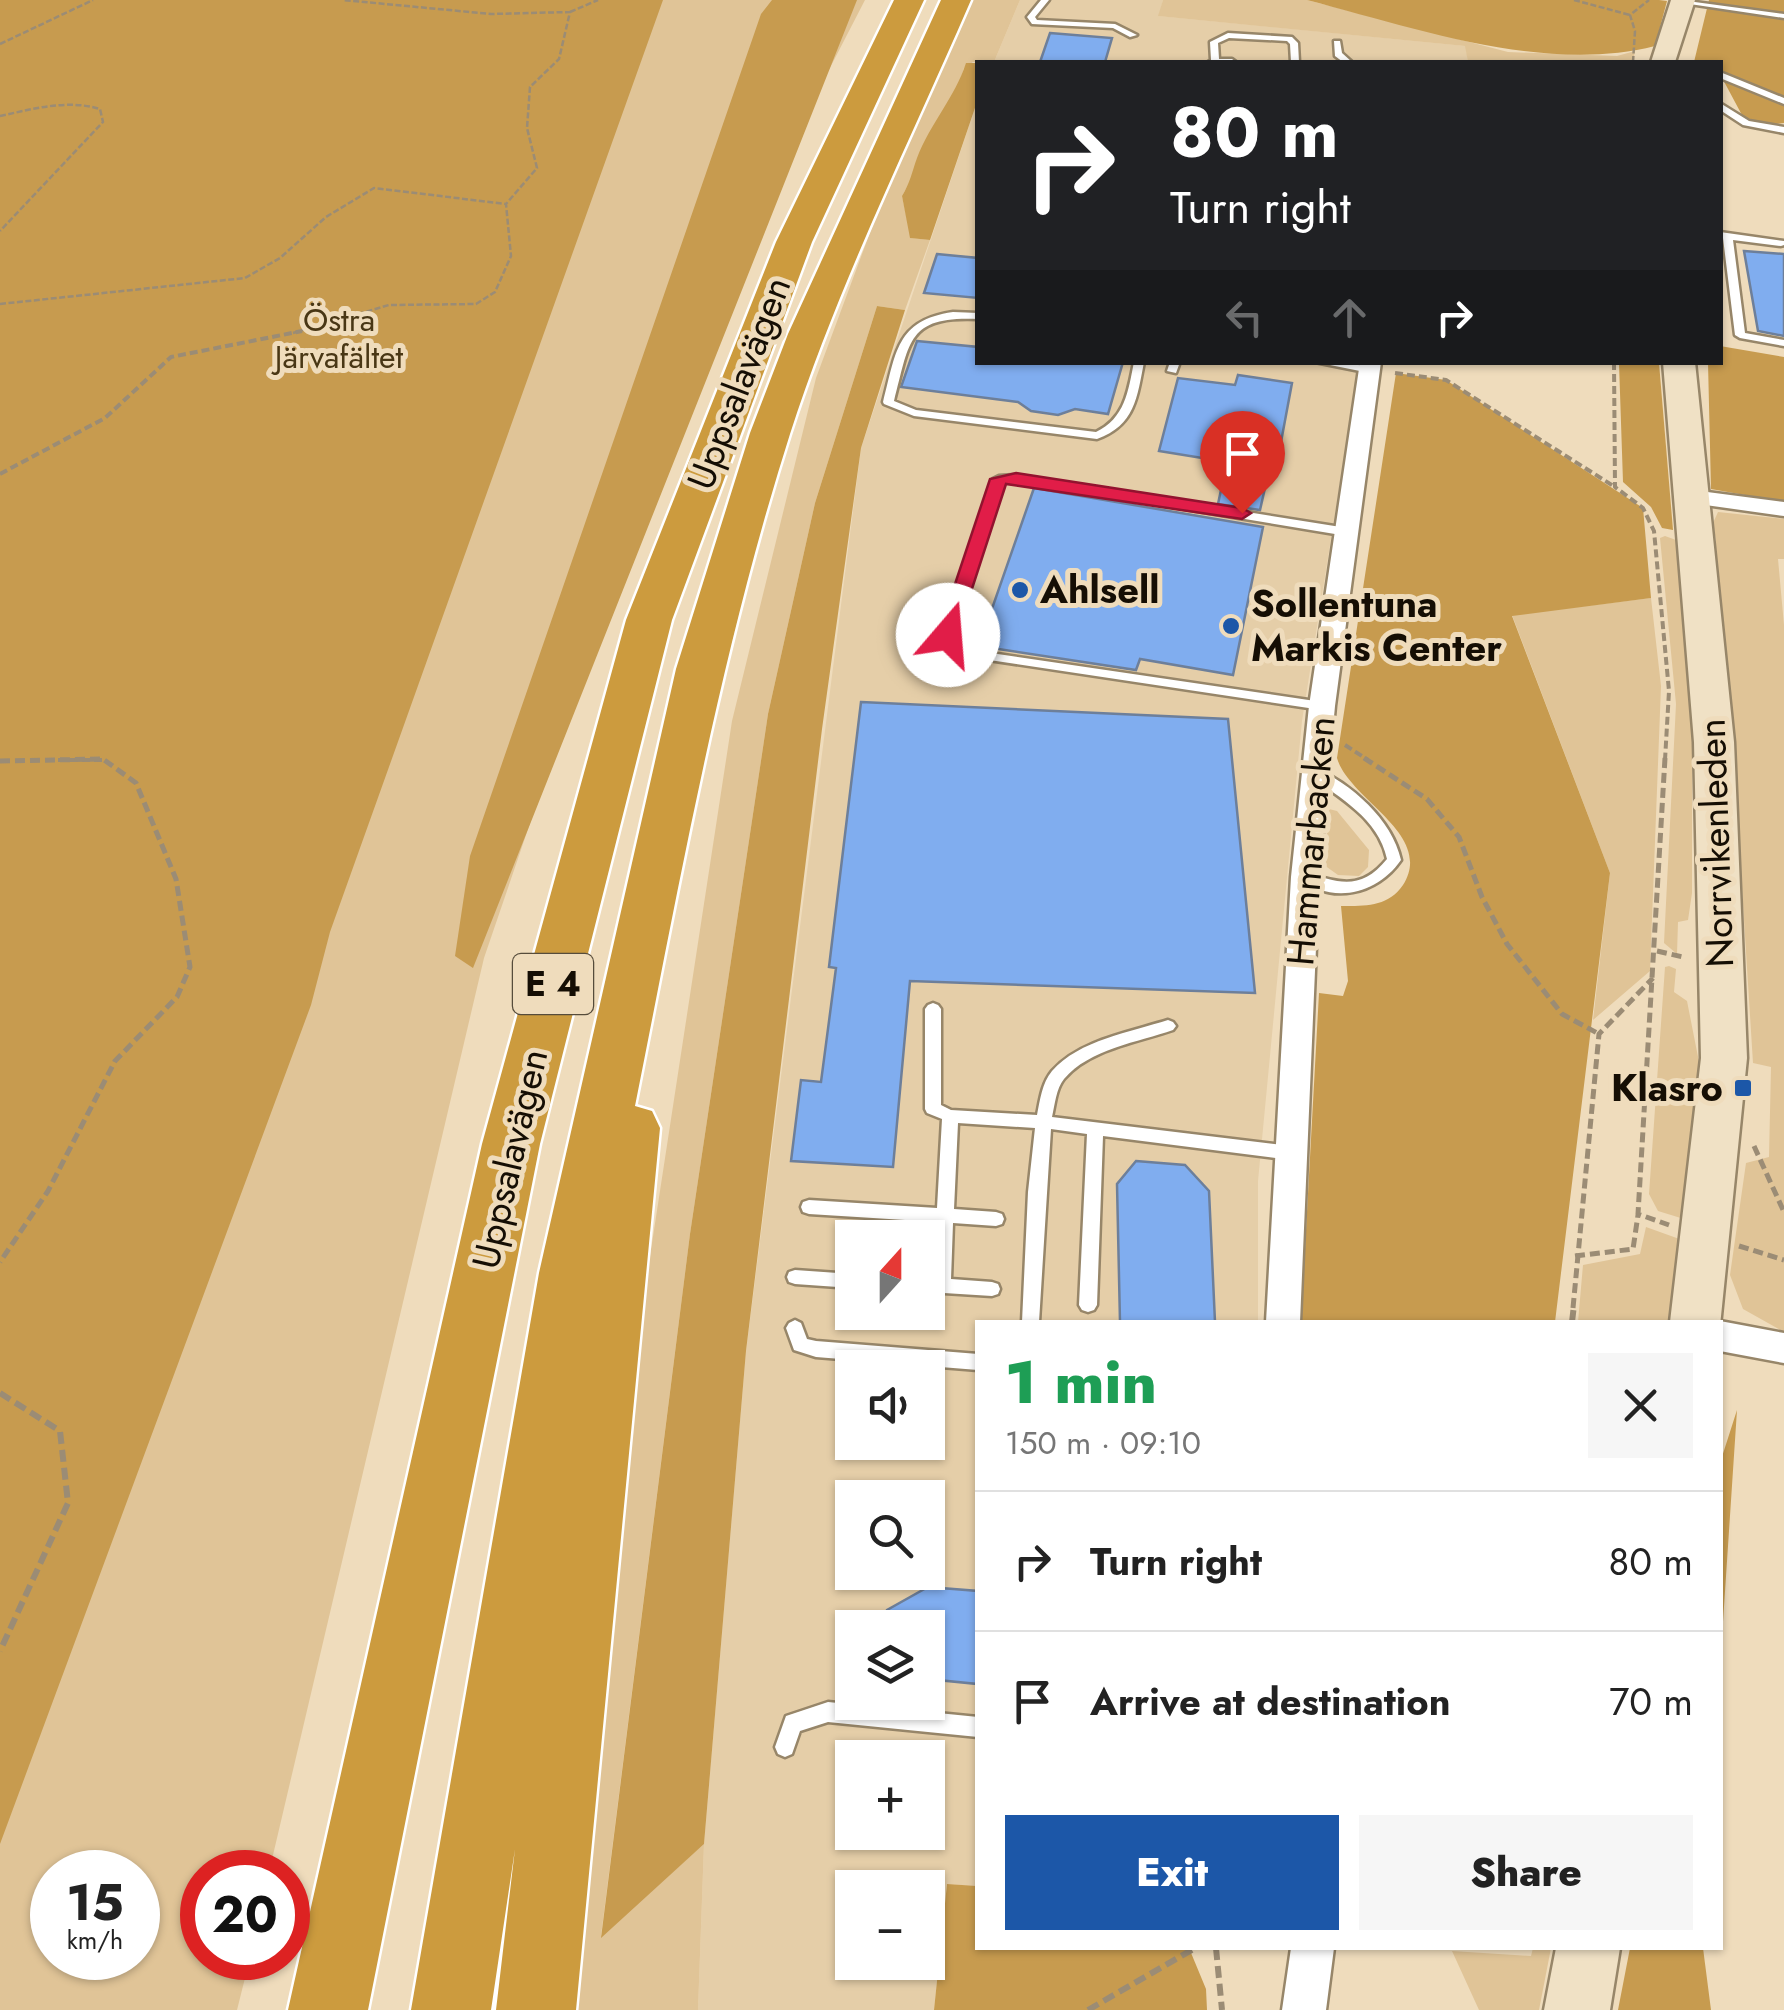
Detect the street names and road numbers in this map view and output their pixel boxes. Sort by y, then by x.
street label: Uppsalavägen [673,268,804,497]
street label: Hammarbacken [1272,714,1349,968]
street label: Norrvikenleden [1684,718,1747,968]
road number: E 4 [513,954,593,1014]
street label: Uppsalavägen [458,1044,561,1274]

